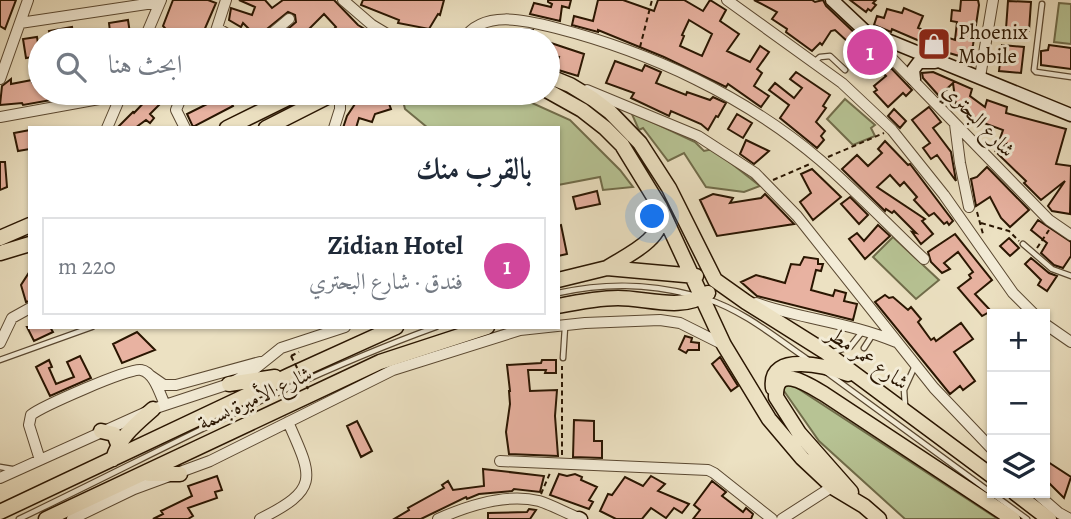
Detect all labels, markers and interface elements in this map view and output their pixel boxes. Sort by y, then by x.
place label: Phoenix Mobile [958,18,1028,70]
shop icon: Phoenix Mobile [915,25,953,63]
pin: 1 [847,26,893,78]
search box [28,28,560,105]
text: ابحث هنا [108,47,183,82]
icon: search [52,48,90,86]
street label: شارع البحتري [934,77,1021,166]
text: بالقرب منك [416,149,532,189]
your location [635,199,669,233]
text: Zidian Hotel [327,228,463,263]
text: 220 m [58,251,116,282]
text: 1 [503,251,511,282]
text: فندق · شارع البحتري [309,266,463,297]
map controls [987,309,1050,498]
button: + [987,309,1050,372]
street label: شارع عمر مطر [818,318,914,400]
street label: شارع الأميرة بسمة [193,358,318,440]
button: − [987,372,1050,435]
button: layers [987,435,1050,498]

